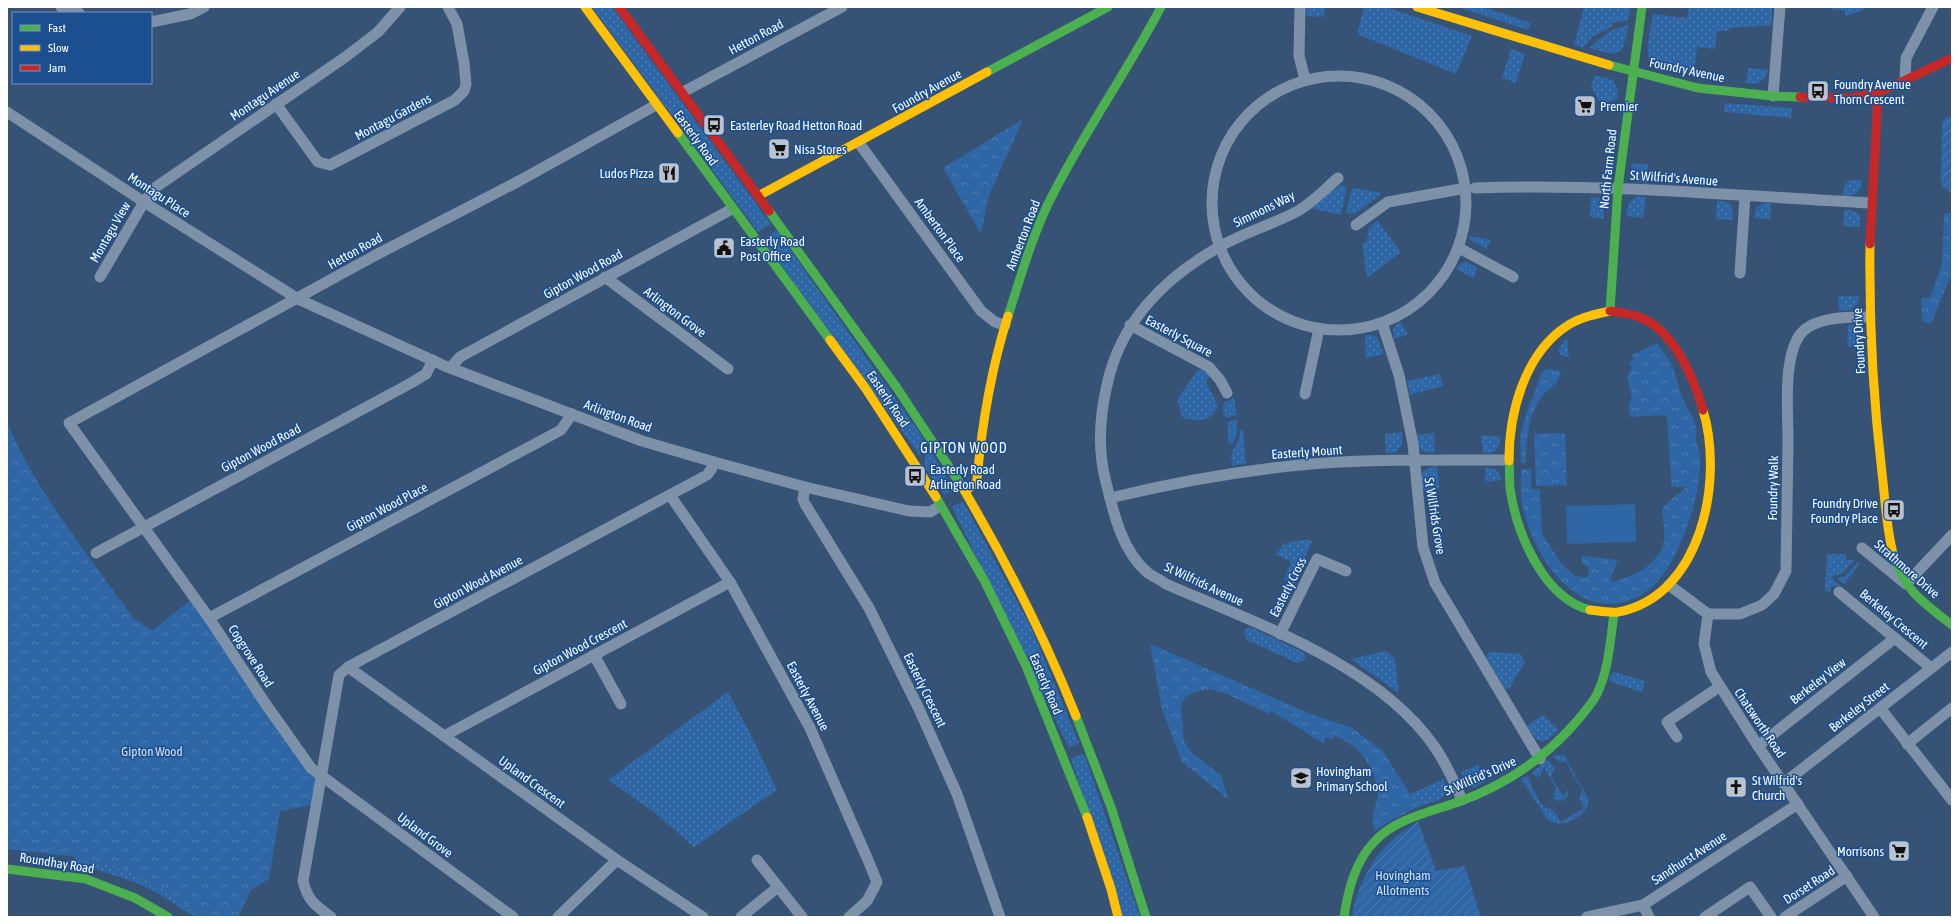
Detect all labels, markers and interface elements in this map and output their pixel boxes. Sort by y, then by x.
legend [12,12,152,84]
street label: Hetton Road [726,16,786,58]
text: Fast [48,21,66,35]
text: Slow [48,41,69,55]
street label: Foundry Avenue [1648,55,1726,85]
text: Jam [48,61,66,75]
street label: Montagu Avenue [227,66,303,124]
street label: Foundry Avenue [890,66,964,116]
place label: Foundry Avenue Thorn Crescent [1834,77,1911,107]
bus stop icon: Foundry Avenue Thorn Crescent [1805,78,1831,104]
street label: Montagu Gardens [352,90,434,143]
supermarket icon: Premier [1572,93,1598,119]
place label: Premier [1600,99,1638,114]
street label: Easterly Road [671,107,721,169]
bus stop icon: Easterley Road Hetton Road [701,112,727,138]
place label: Easterley Road Hetton Road [730,118,862,133]
street label: North Farm Road [1596,128,1620,210]
supermarket icon: Nisa Stores [766,136,792,162]
place label: Nisa Stores [794,142,847,157]
restaurant icon: Ludos Pizza [656,160,682,186]
place label: Ludos Pizza [600,166,654,181]
street label: St Wilfrid's Avenue [1630,167,1718,189]
street label: Montagu Place [125,169,193,221]
street label: Simmons Way [1231,187,1298,230]
street label: Amberton Place [912,195,968,265]
street label: Amberton Road [1003,198,1043,272]
street label: Montagu View [87,199,133,265]
street label: Hetton Road [325,230,385,272]
place label: Easterly Road Post Office [740,234,805,264]
public building icon: Easterly Road Post Office [711,235,737,261]
street label: Gipton Wood Road [541,246,625,302]
street label: Arlington Grove [641,284,709,340]
street label: Foundry Drive [1850,308,1868,374]
street label: Easterly Square [1143,312,1215,360]
street label: Easterly Road [864,368,912,430]
street label: Arlington Road [582,397,654,435]
street label: Gipton Wood Road [219,421,303,475]
district label: GIPTON WOOD [920,440,1008,456]
street label: Easterly Mount [1271,442,1343,462]
street label: Foundry Walk [1765,455,1781,521]
place label: Easterly Road Arlington Road [930,462,1001,492]
bus stop icon: Easterly Road Arlington Road [902,463,928,489]
street label: St Wilfrids Grove [1422,476,1448,556]
street label: Gipton Wood Place [344,479,430,535]
place label: Foundry Drive Foundry Place [1811,496,1878,526]
bus stop icon: Foundry Drive Foundry Place [1881,497,1907,523]
street label: Strathmore Drive [1871,537,1943,601]
street label: Gipton Wood Avenue [431,552,525,612]
street label: Easterly Cross [1267,554,1310,619]
street label: St Wilfrids Avenue [1162,559,1246,609]
street label: Berkeley Crescent [1857,586,1931,652]
street label: Gipton Wood Crescent [531,616,630,678]
street label: Copgrove Road [225,622,277,690]
street label: Easterly Crescent [901,650,950,730]
street label: Easterly Road [1026,651,1066,717]
street label: Berkeley View [1787,655,1849,707]
street label: Easterly Avenue [784,659,832,733]
street label: Berkeley Street [1826,679,1892,735]
street label: Chatsworth Road [1731,685,1789,761]
park label: Gipton Wood [121,744,183,759]
street label: Upland Crescent [496,753,568,811]
street label: St Wilfrid's Drive [1442,753,1518,799]
place label: Hovingham Primary School [1316,764,1388,794]
school or university icon: Hovingham Primary School [1288,765,1314,791]
place label: St Wilfrid's Church [1752,773,1803,803]
church icon: St Wilfrid's Church [1723,774,1749,800]
street label: Upland Grove [394,809,456,861]
street label: Sandhurst Avenue [1649,828,1729,888]
supermarket icon: Morrisons [1886,838,1912,864]
place label: Morrisons [1837,844,1884,859]
street label: Roundhay Road [18,850,96,876]
street label: Dorset Road [1781,863,1837,907]
park label: Hovingham Allotments [1375,868,1431,898]

